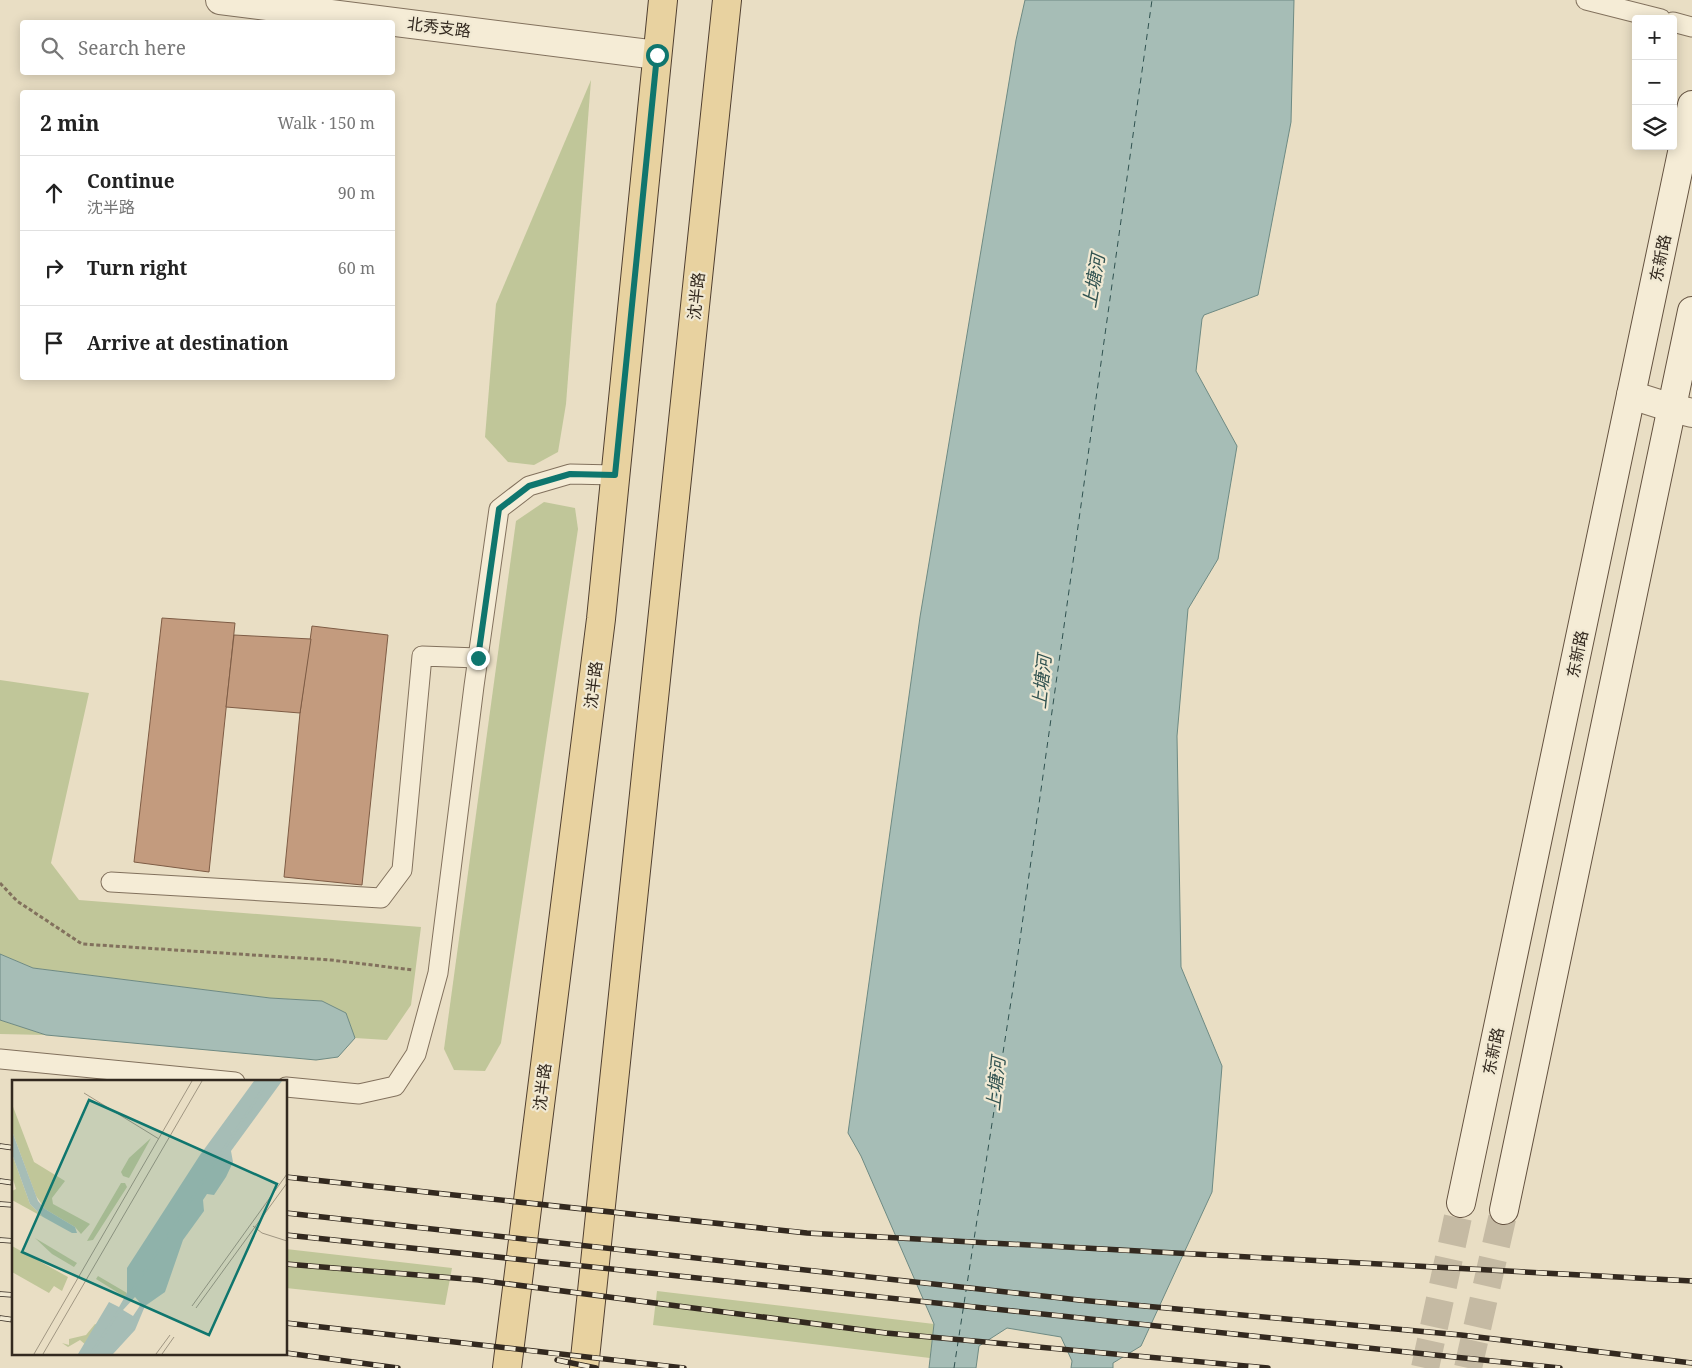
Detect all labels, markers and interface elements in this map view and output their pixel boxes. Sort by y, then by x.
street label: 北秀支路 [406,12,472,42]
map controls [1632,15,1677,150]
button: + [1632,15,1677,60]
search box [20,20,395,75]
icon: search [38,34,66,62]
text: Search here [78,35,186,61]
route start [646,44,669,67]
button: − [1632,60,1677,105]
button: layers [1632,105,1677,150]
text: 2 min [40,109,99,137]
text: Walk · 150 m [278,112,375,134]
text: Continue [87,168,175,194]
icon: ahead [40,179,68,207]
text: 90 m [338,182,375,204]
text: 沈半路 [87,196,135,218]
street label: 东新路 [1644,232,1676,284]
water label: 上塘河 [1077,249,1110,309]
icon: right [40,254,68,282]
text: Turn right [87,255,187,281]
text: 60 m [338,257,375,279]
street label: 沈半路 [683,271,709,321]
icon: arrive [40,329,68,357]
text: Arrive at destination [87,330,289,356]
street label: 东新路 [1561,628,1593,680]
route end [467,647,490,670]
water label: 上塘河 [1026,651,1056,710]
street label: 沈半路 [579,660,607,710]
street label: 东新路 [1477,1025,1509,1077]
water label: 上塘河 [980,1053,1010,1112]
street label: 沈半路 [528,1062,556,1112]
inset map [12,1080,288,1356]

